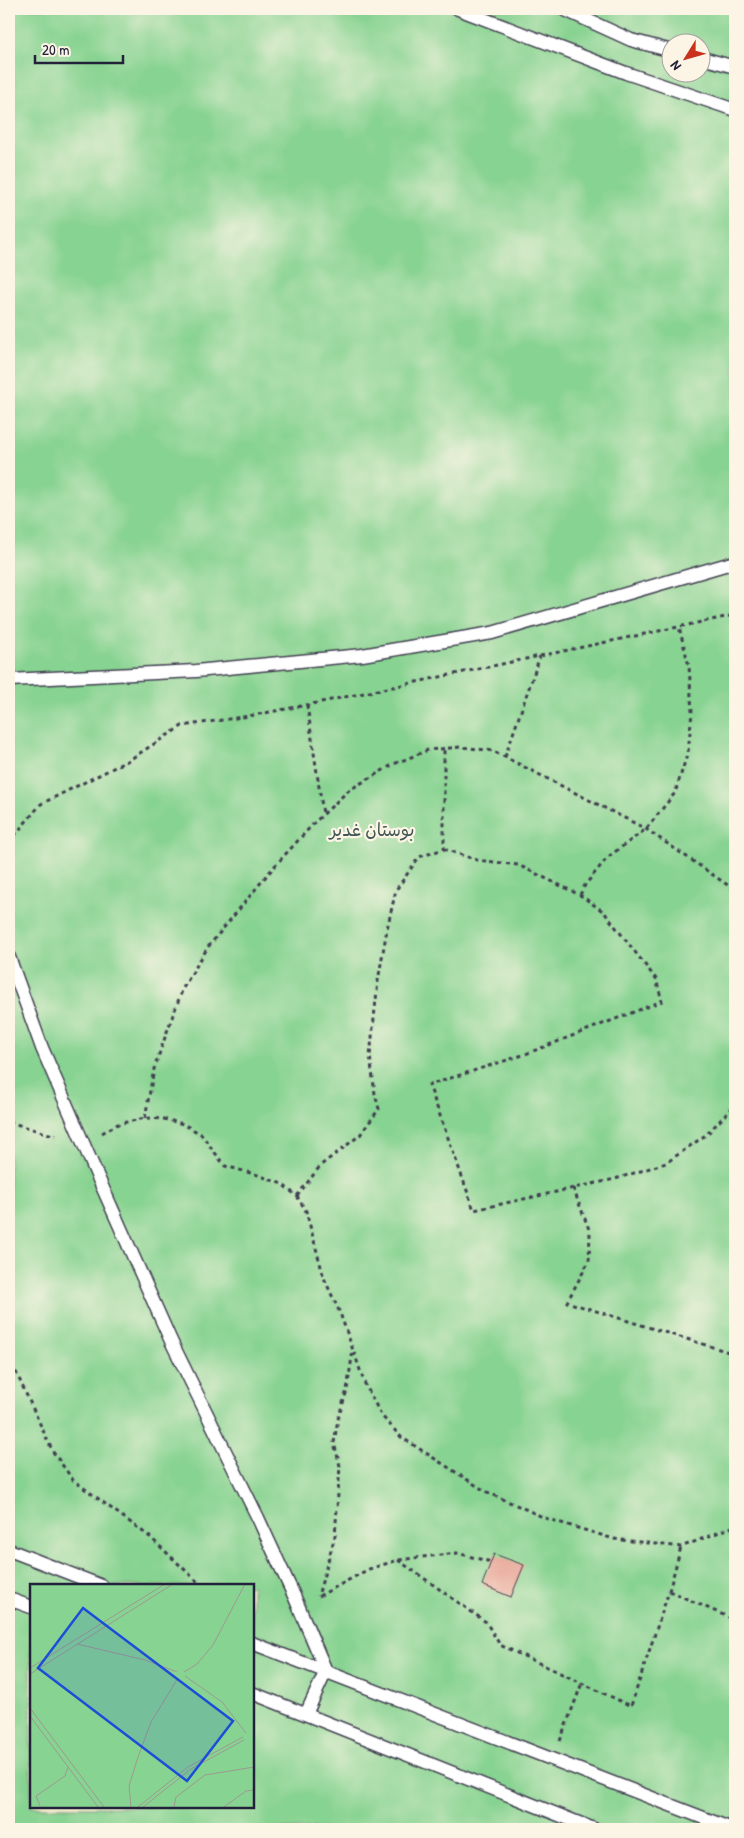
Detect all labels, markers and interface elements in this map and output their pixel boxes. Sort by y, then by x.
scale bar [35,32,122,64]
north arrow [662,32,712,82]
text: 20 m [42,39,69,60]
text: N [665,57,685,75]
park label: بوستان غدیر [328,817,414,842]
inset map [30,1584,254,1808]

